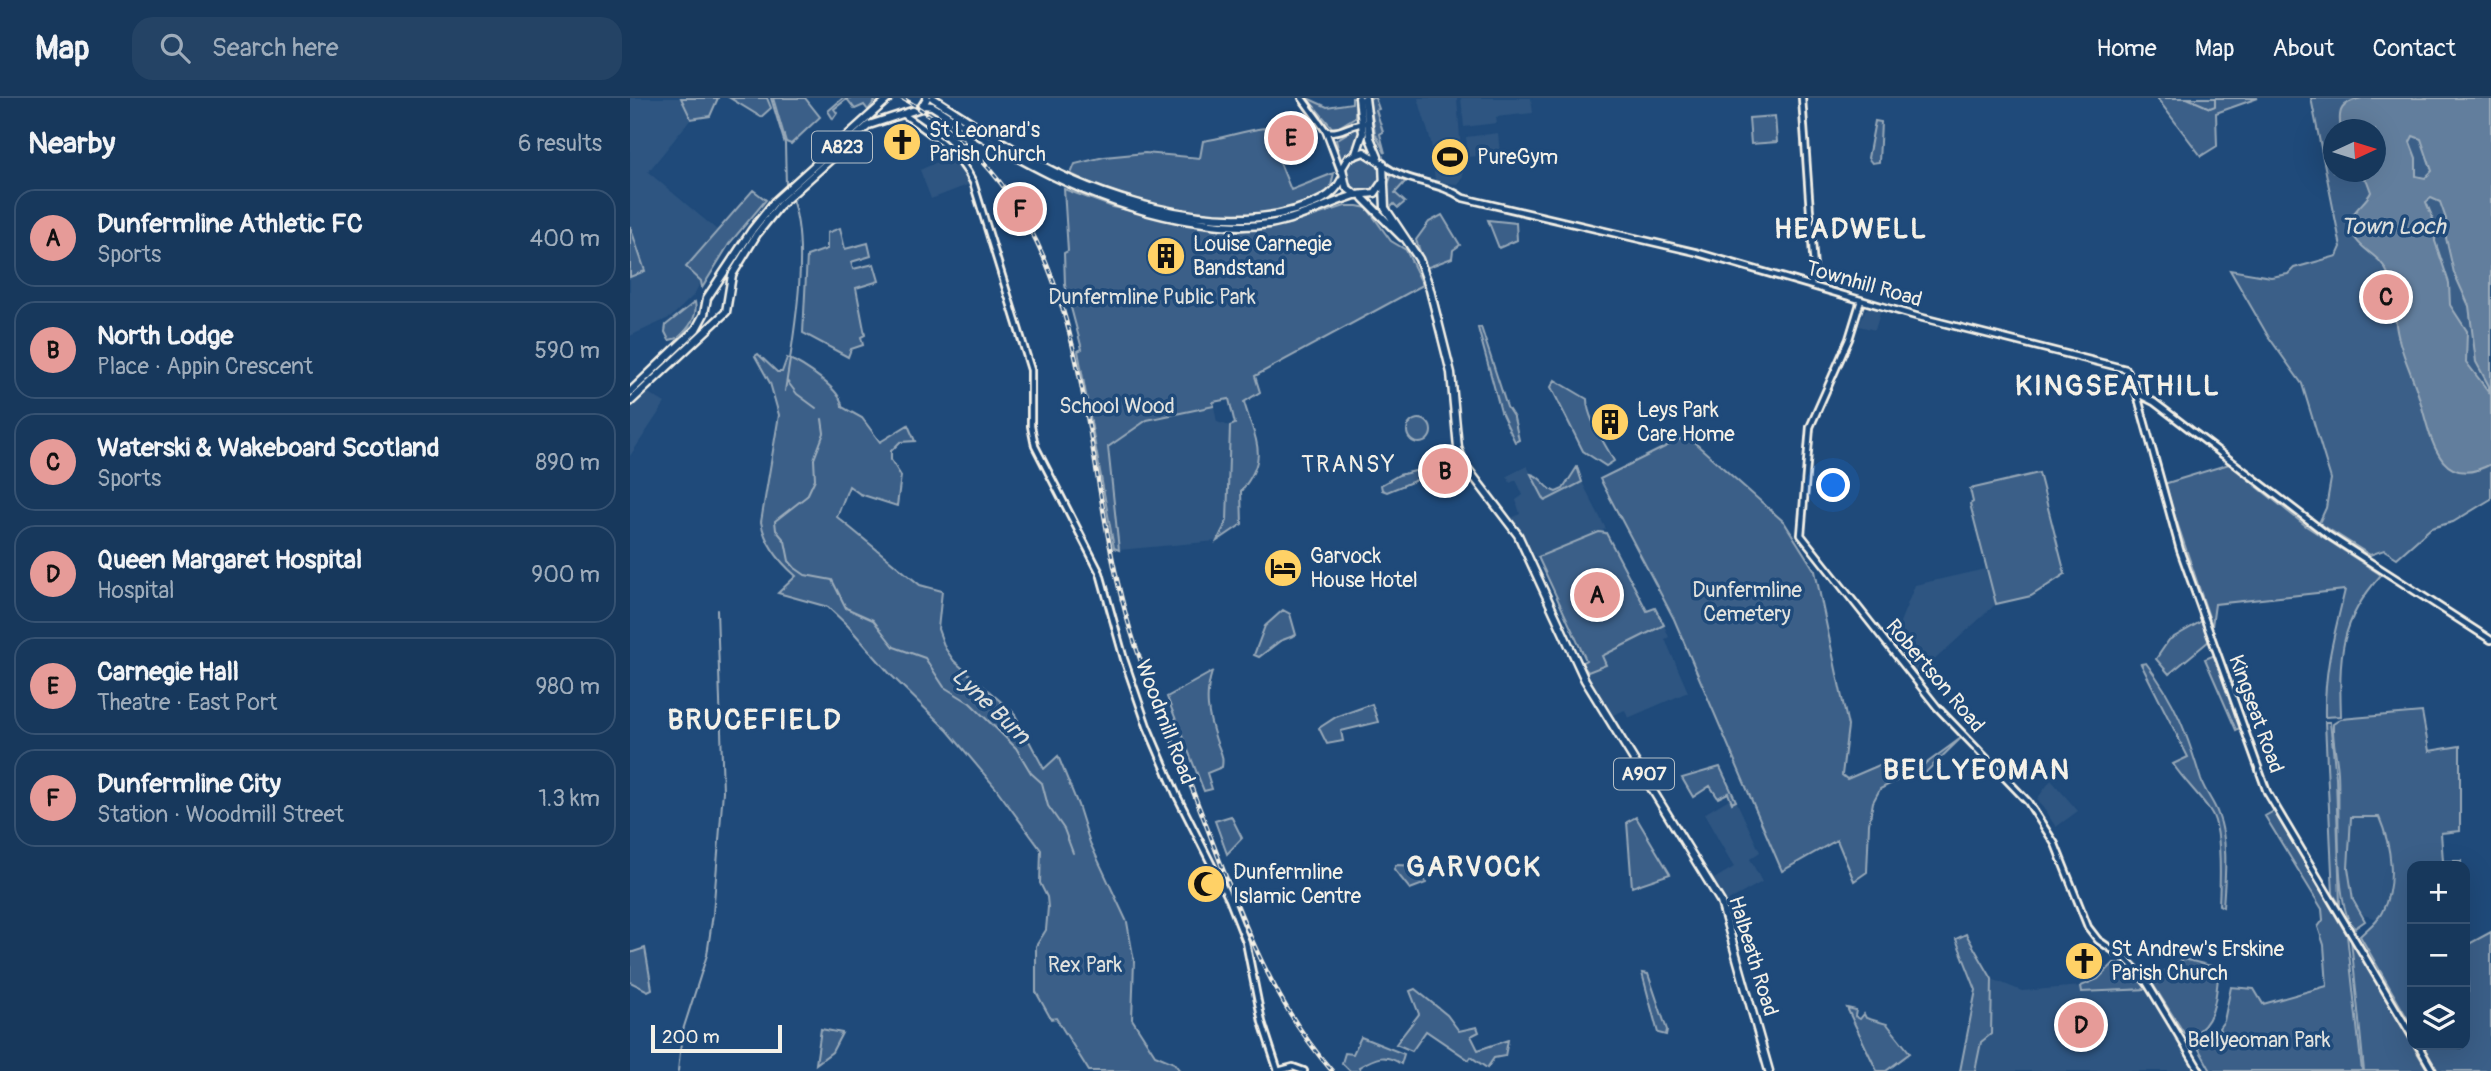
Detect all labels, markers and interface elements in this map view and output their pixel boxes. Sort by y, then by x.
search box [132,17,622,80]
text: Map [35,28,90,69]
icon: search [156,29,194,67]
text: Search here [212,32,339,64]
text: Home [2096,34,2157,63]
text: Map [2195,34,2235,63]
text: About [2273,34,2335,63]
text: Contact [2373,34,2456,63]
pin: E [1268,112,1314,164]
place label: St Leonard's Parish Church [929,117,1046,168]
north arrow [2323,119,2386,182]
church icon: St Leonard's Parish Church [881,121,923,163]
text: Nearby [28,125,115,162]
text: 6 results [518,129,602,158]
road number: A823 [812,132,872,162]
sports icon: PureGym [1429,136,1471,178]
place label: PureGym [1477,144,1558,171]
pin: F [997,183,1043,235]
text: Dunfermline Athletic FC [97,208,363,240]
district label: HEADWELL [1774,212,1928,247]
water label: Town Loch [2340,212,2447,241]
text: A [46,224,60,253]
text: 400 m [530,224,600,253]
place label: Louise Carnegie Bandstand [1193,231,1332,282]
building icon: Louise Carnegie Bandstand [1145,235,1187,277]
text: Sports [97,240,161,269]
street label: Townhill Road [1803,255,1925,313]
pin: C [2363,271,2409,323]
park label: Dunfermline Public Park [1048,284,1256,311]
text: North Lodge [97,320,233,352]
text: B [46,336,60,365]
text: 590 m [535,336,600,365]
text: Place · Appin Crescent [97,352,313,381]
district label: KINGSEATHILL [2015,369,2221,404]
park label: School Wood [1059,393,1175,420]
place label: Leys Park Care Home [1637,397,1735,448]
building icon: Leys Park Care Home [1589,401,1631,443]
text: Waterski & Wakeboard Scotland [97,432,439,464]
pin: B [1422,445,1468,497]
text: C [46,448,60,477]
text: 890 m [535,448,600,477]
district label: TRANSY [1301,450,1397,479]
text: Sports [97,464,161,493]
your location [1816,468,1850,502]
place label: Garvock House Hotel [1310,543,1418,594]
text: Queen Margaret Hospital [97,544,362,576]
hotel icon: Garvock House Hotel [1262,547,1304,589]
text: D [46,560,60,589]
text: 900 m [531,560,600,589]
pin: A [1574,569,1620,621]
text: Hospital [97,576,175,605]
park label: Dunfermline Cemetery [1692,577,1803,628]
street label: Robertson Road [1880,614,1990,738]
street label: Kingseat Road [2222,651,2290,777]
text: Carnegie Hall [97,656,239,688]
street label: Woodmill Road [1129,656,1201,788]
water label: Lyne Burn [946,662,1037,751]
text: E [47,672,59,701]
text: 980 m [535,672,600,701]
text: Theatre · East Port [97,688,277,717]
district label: BRUCEFIELD [667,703,843,738]
district label: BELLYEOMAN [1883,753,2071,788]
road number: A907 [1614,758,1674,790]
text: Dunfermline City [97,768,281,800]
text: F [46,784,60,813]
text: 1.3 km [538,784,600,813]
text: Station · Woodmill Street [97,800,344,829]
district label: GARVOCK [1406,850,1542,885]
place label: Dunfermline Islamic Centre [1233,859,1362,910]
map controls [2407,861,2470,1050]
button: + [2407,861,2470,924]
mosque icon: Dunfermline Islamic Centre [1185,863,1227,905]
street label: Halbeath Road [1722,893,1784,1019]
button: − [2407,924,2470,987]
place label: St Andrew's Erskine Parish Church [2111,936,2285,987]
church icon: St Andrew's Erskine Parish Church [2063,940,2105,982]
park label: Rex Park [1048,952,1122,979]
button: layers [2407,987,2470,1050]
pin: D [2058,999,2104,1051]
scale bar [651,1022,782,1054]
text: 200 m [662,1025,720,1049]
park label: Bellyeoman Park [2187,1027,2331,1054]

